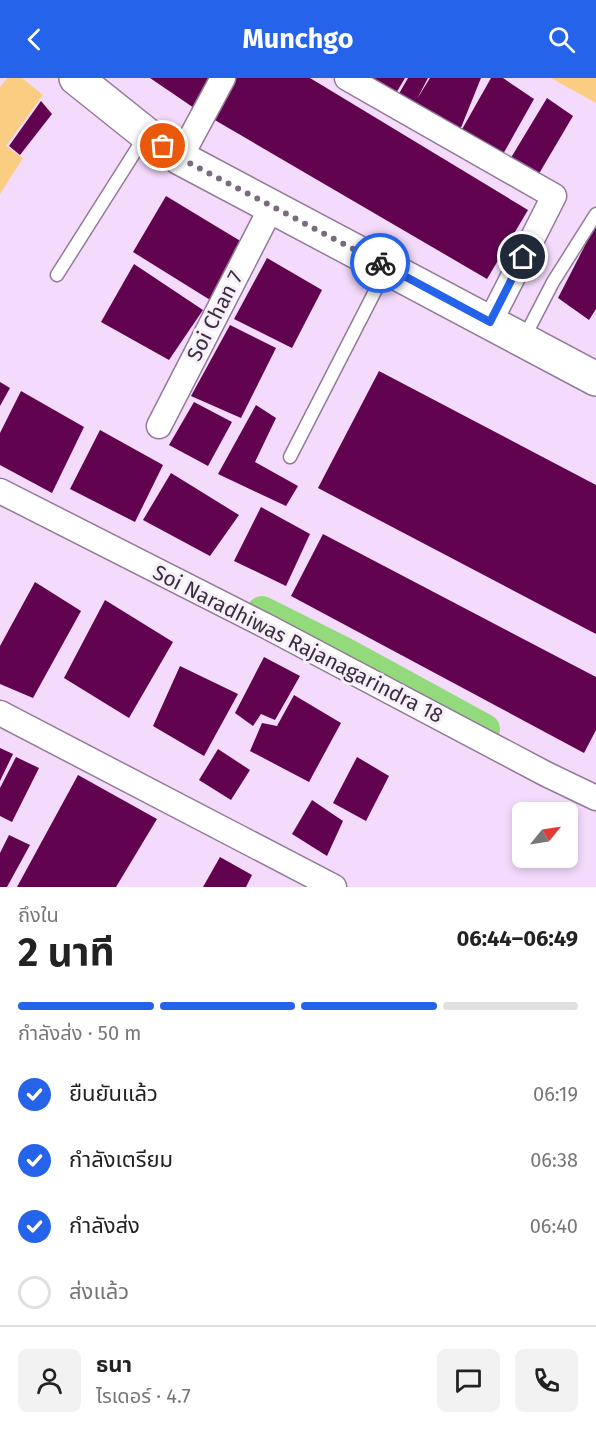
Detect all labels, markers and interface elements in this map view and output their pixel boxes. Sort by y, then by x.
icon: back [18,23,51,56]
text: Munchgo [243,23,353,55]
icon: search [545,23,578,56]
pin [137,120,188,171]
icon: bag [146,129,179,162]
pin [497,231,548,282]
courier [350,233,410,293]
icon: home [506,240,539,273]
icon: bike [364,247,397,280]
street label: Soi Chan 7 [181,267,249,365]
street label: Soi Naradhiwas Rajanagarindra 18 [148,559,448,729]
north arrow [512,802,578,868]
map controls [512,802,578,868]
text: ถึงใน [18,903,59,927]
text: 06:44–06:49 [456,925,578,952]
text: 2 นาที [18,930,115,976]
text: กำลังส่ง · 50 m [18,1021,141,1045]
icon: check [18,1078,51,1111]
text: ยืนยันแล้ว [69,1080,158,1107]
text: 06:19 [533,1082,578,1106]
icon: check [18,1144,51,1177]
text: กำลังเตรียม [69,1146,173,1173]
text: 06:38 [530,1148,578,1172]
icon: check [18,1210,51,1243]
text: กำลังส่ง [69,1212,140,1239]
text: 06:40 [530,1214,578,1238]
text: ส่งแล้ว [69,1278,129,1305]
button: person [18,1349,81,1412]
button: chat [437,1349,500,1412]
button: phone [515,1349,578,1412]
text: ธนา [96,1351,132,1378]
text: ไรเดอร์ · 4.7 [96,1384,191,1408]

